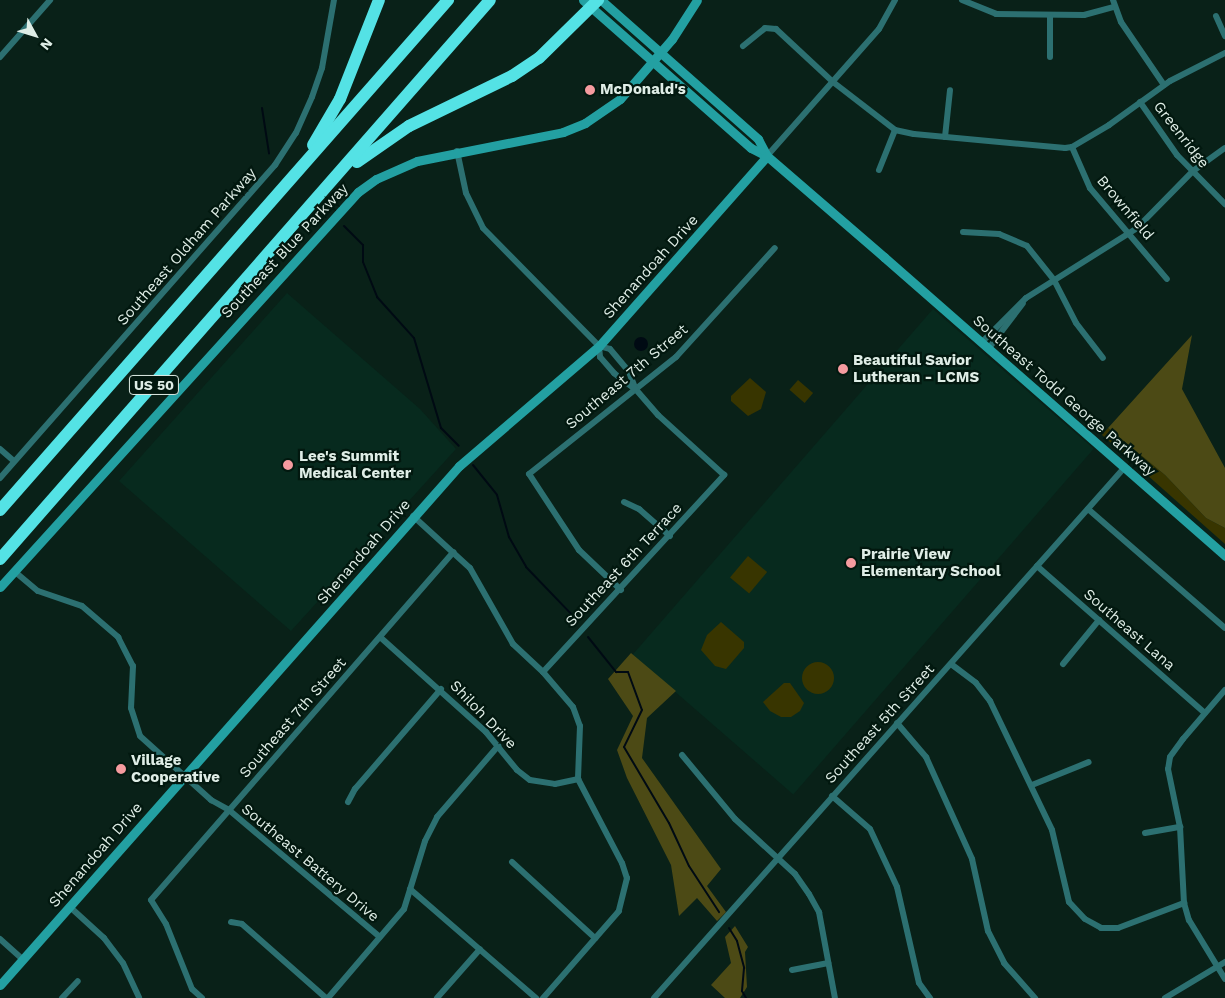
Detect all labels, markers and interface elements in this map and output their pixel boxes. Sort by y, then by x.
north arrow [10,10,60,60]
text: N [37,35,56,54]
place label: McDonald's [600,81,686,99]
marker: McDonald's [584,84,596,96]
street label: Greenridge [1149,98,1213,172]
street label: Southeast Oldham Parkway [114,165,260,329]
street label: Brownfield [1093,172,1157,244]
street label: Southeast Blue Parkway [218,180,352,322]
street label: Shenandoah Drive [600,211,702,323]
street label: Southeast Todd George Parkway [969,312,1159,480]
street label: Southeast 7th Street [562,321,692,433]
place label: Beautiful Savior Lutheran - LCMS [853,351,979,386]
marker: Beautiful Savior Lutheran - LCMS [837,363,849,375]
road number: US 50 [128,374,180,396]
place label: Lee's Summit Medical Center [299,447,411,482]
marker: Lee's Summit Medical Center [281,458,295,472]
street label: Shenandoah Drive [314,496,414,608]
street label: Southeast 6th Terrace [562,499,686,631]
place label: Prairie View Elementary School [861,545,1001,580]
marker: Prairie View Elementary School [845,557,857,569]
street label: Southeast Lana [1080,585,1178,675]
street label: Southeast 7th Street [236,654,350,782]
street label: Southeast 5th Street [822,661,938,787]
street label: Shiloh Drive [446,677,520,753]
place label: Village Cooperative [131,751,220,786]
marker: Village Cooperative [115,763,127,775]
street label: Shenandoah Drive [46,799,146,911]
street label: Southeast Battery Drive [237,800,383,926]

